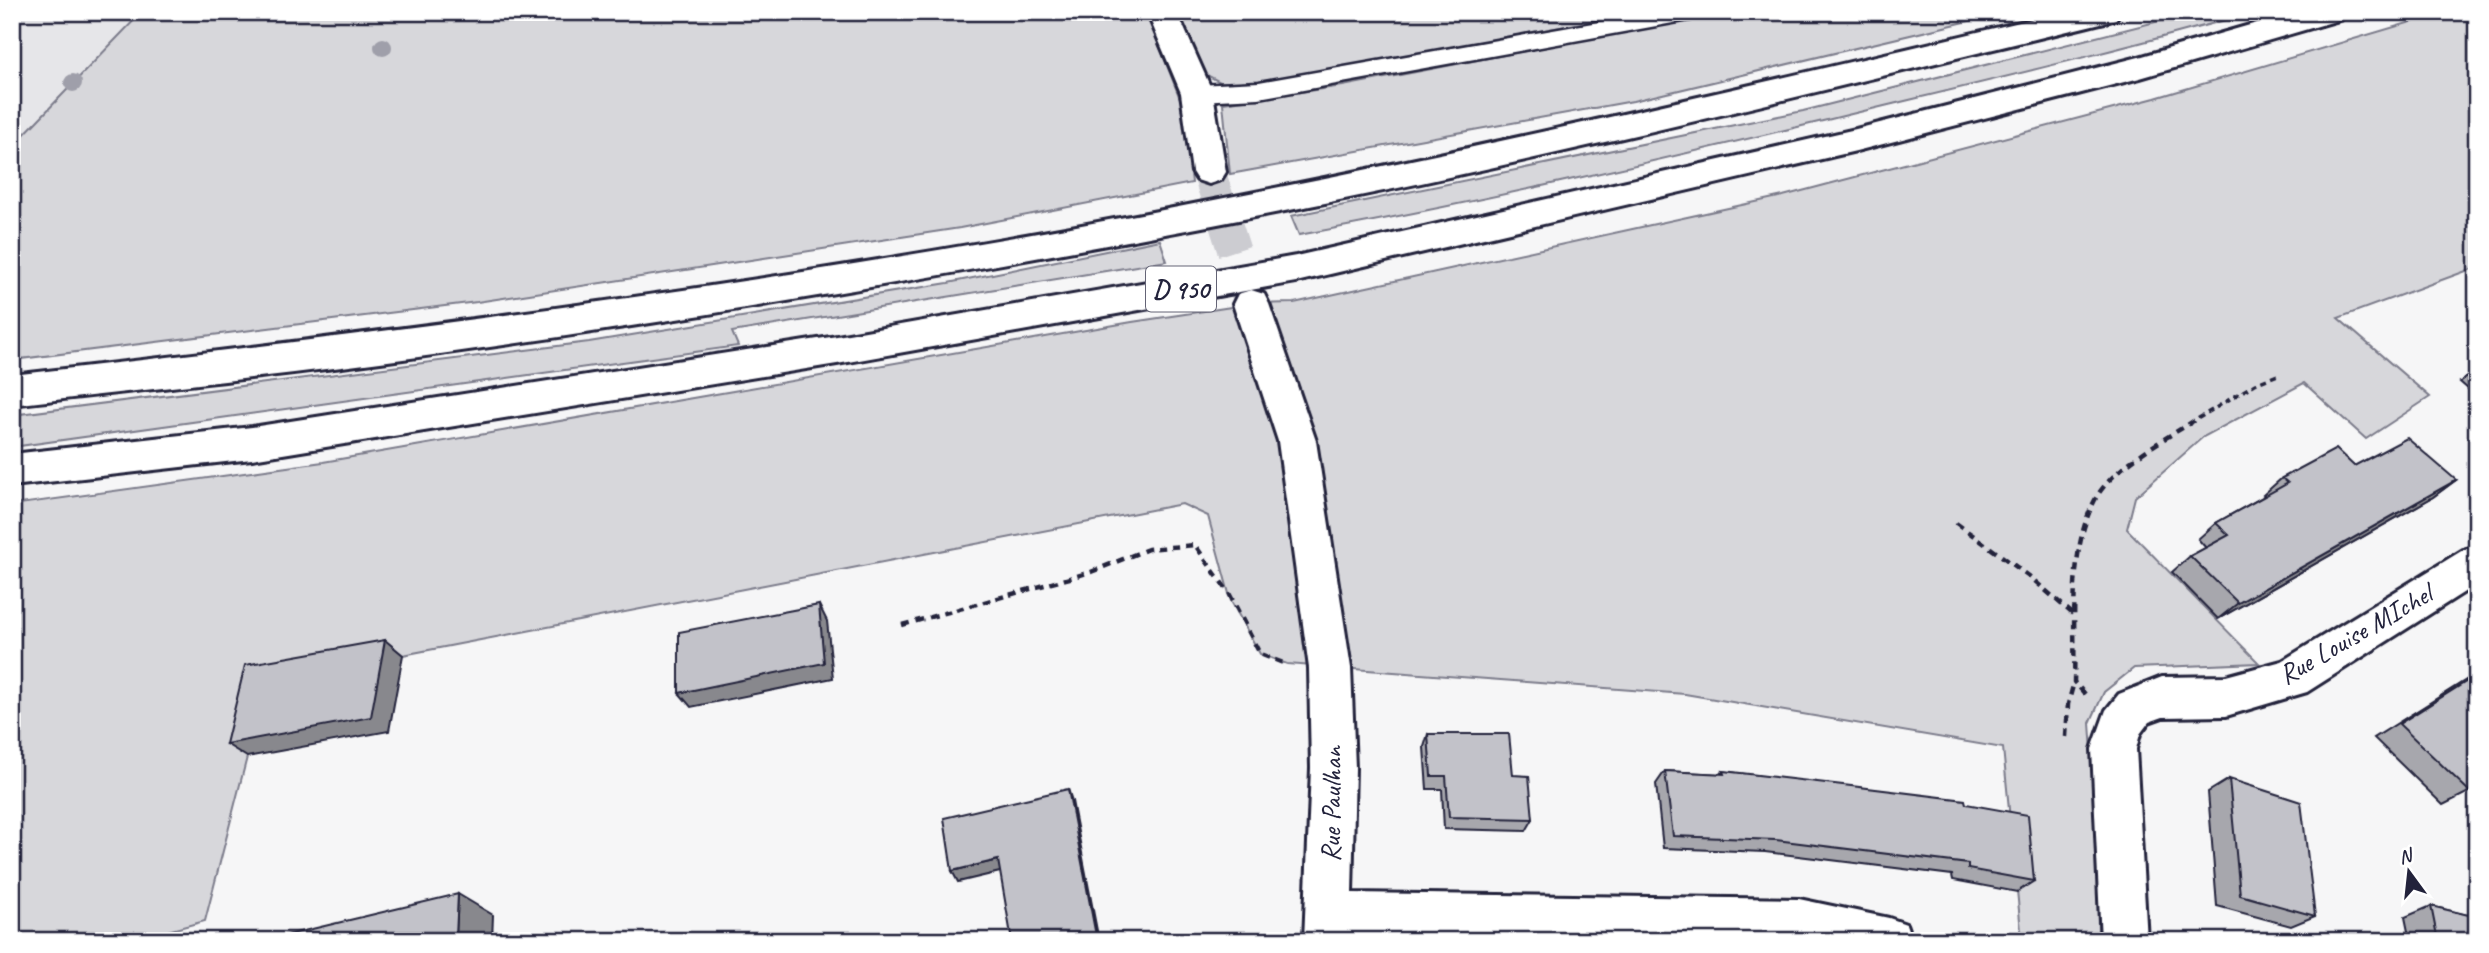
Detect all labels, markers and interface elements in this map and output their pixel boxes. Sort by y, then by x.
road number: D 950 [1146,266,1216,312]
street label: Rue Louise MIchel [2272,573,2442,692]
street label: Rue Paulhan [1312,744,1350,862]
north arrow [2374,838,2444,908]
text: N [2396,843,2417,870]

